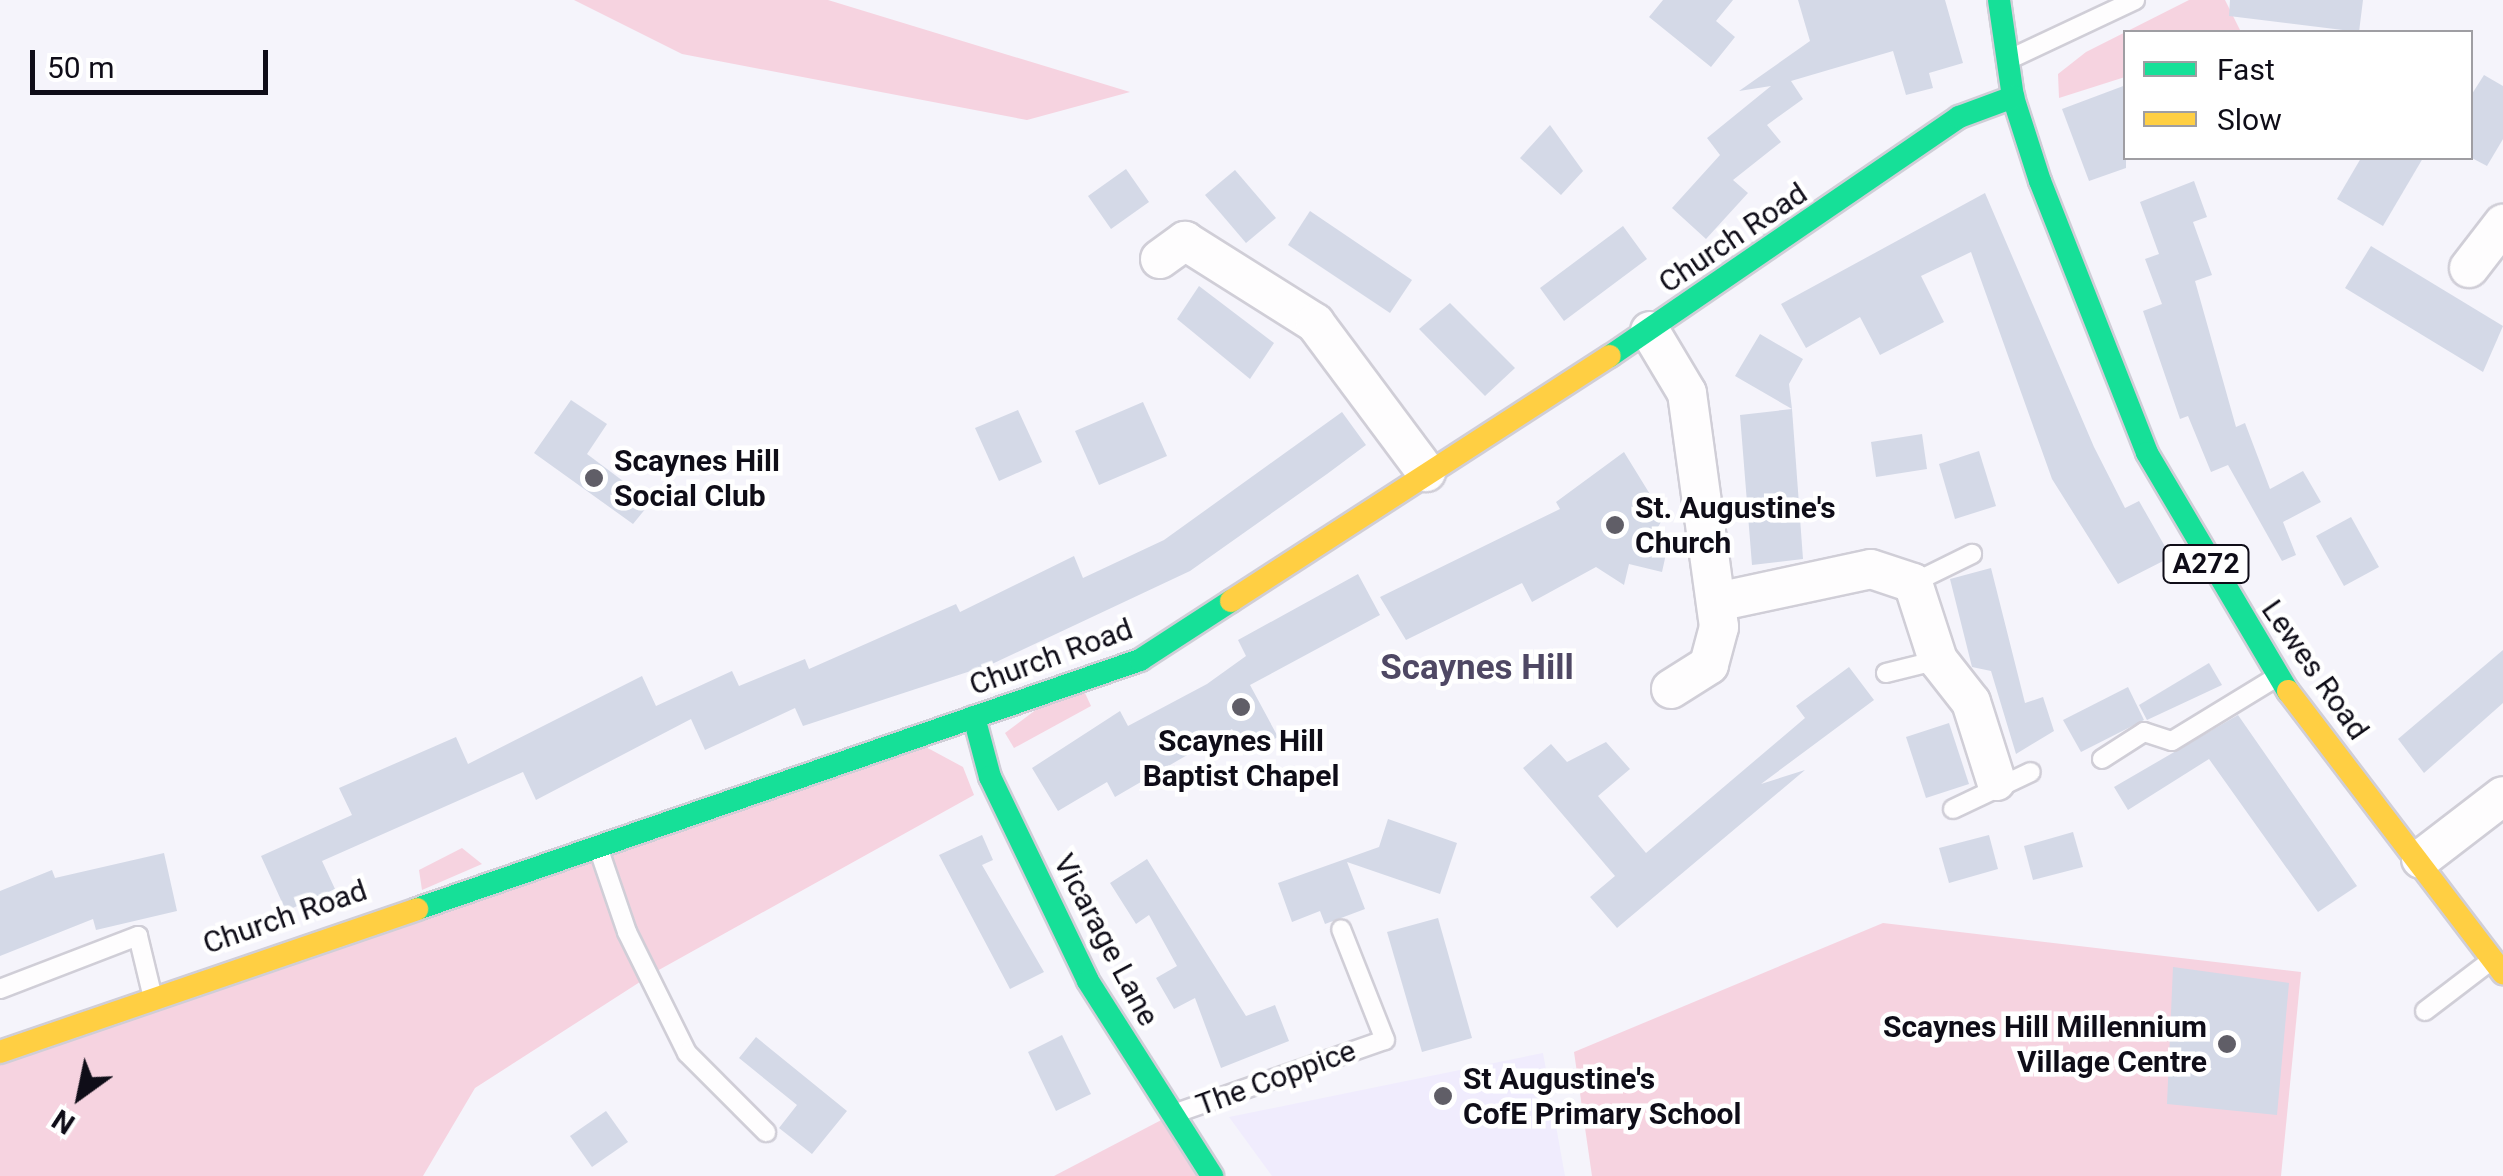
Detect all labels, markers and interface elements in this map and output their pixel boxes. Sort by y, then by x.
scale bar [35,30,272,92]
legend [2123,30,2473,160]
text: 50 m [47,50,114,85]
text: Fast [2217,52,2275,87]
text: Slow [2217,102,2282,137]
street label: Church Road [1652,175,1814,301]
place label: Scaynes Hill Social Club [614,443,780,514]
marker: Scaynes Hill Social Club [583,467,605,489]
place label: St. Augustine's Church [1635,490,1836,560]
marker: St. Augustine's Church [1604,514,1626,536]
road number: A272 [2161,541,2251,587]
street label: Lewes Road [2254,593,2376,747]
street label: Church Road [965,611,1137,703]
district label: Scaynes Hill [1380,647,1574,689]
marker: Scaynes Hill Baptist Chapel [1230,696,1252,718]
place label: Scaynes Hill Baptist Chapel [1143,723,1339,794]
street label: Vicarage Lane [1046,848,1166,1032]
street label: Church Road [198,872,372,962]
place label: Scaynes Hill Millennium Village Centre [1883,1009,2207,1080]
street label: The Coppice [1191,1033,1361,1123]
marker: Scaynes Hill Millennium Village Centre [2216,1033,2238,1055]
north arrow [30,1046,130,1146]
place label: St Augustine's CofE Primary School [1463,1061,1741,1132]
marker: St Augustine's CofE Primary School [1432,1085,1454,1107]
text: N [46,1102,81,1141]

